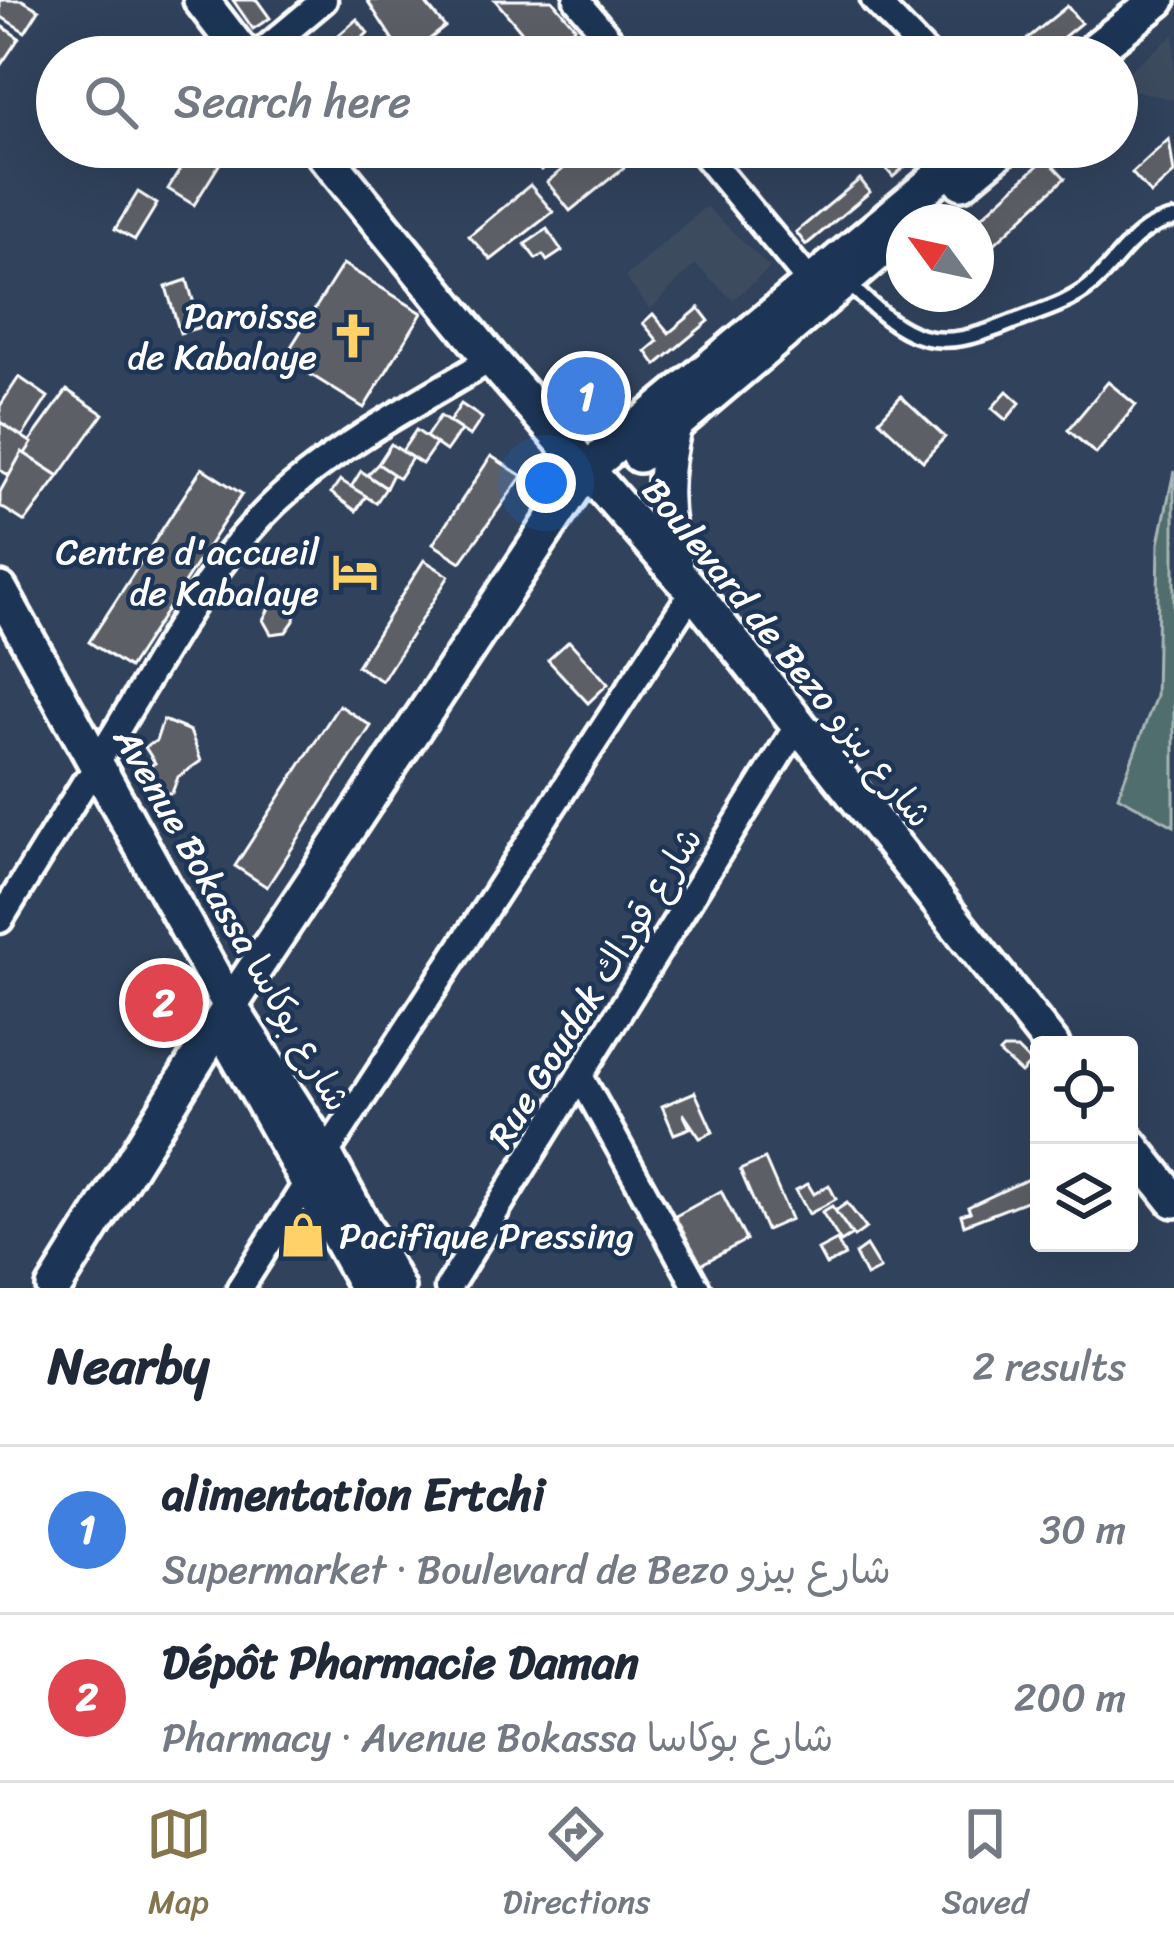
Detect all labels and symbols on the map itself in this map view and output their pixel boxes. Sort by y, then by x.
north arrow [886,204,994,312]
place label: Paroisse de Kabalaye [127,284,317,389]
church icon: Paroisse de Kabalaye [328,311,378,361]
pin: 1 [547,351,625,441]
your location [516,453,576,513]
street label: Boulevard de Bezo شارع بيزو [625,462,950,843]
place label: Centre d'accueil de Kabalaye [56,520,320,625]
hotel icon: Centre d'accueil de Kabalaye [330,547,380,597]
street label: Avenue Bokassa شارع بوكاسا [95,714,369,1124]
street label: Rue Goudak شارع قوداك [470,814,720,1162]
pin: 2 [125,958,203,1048]
place label: Pacifique Pressing [339,1204,634,1268]
shop icon: Pacifique Pressing [278,1210,328,1260]

